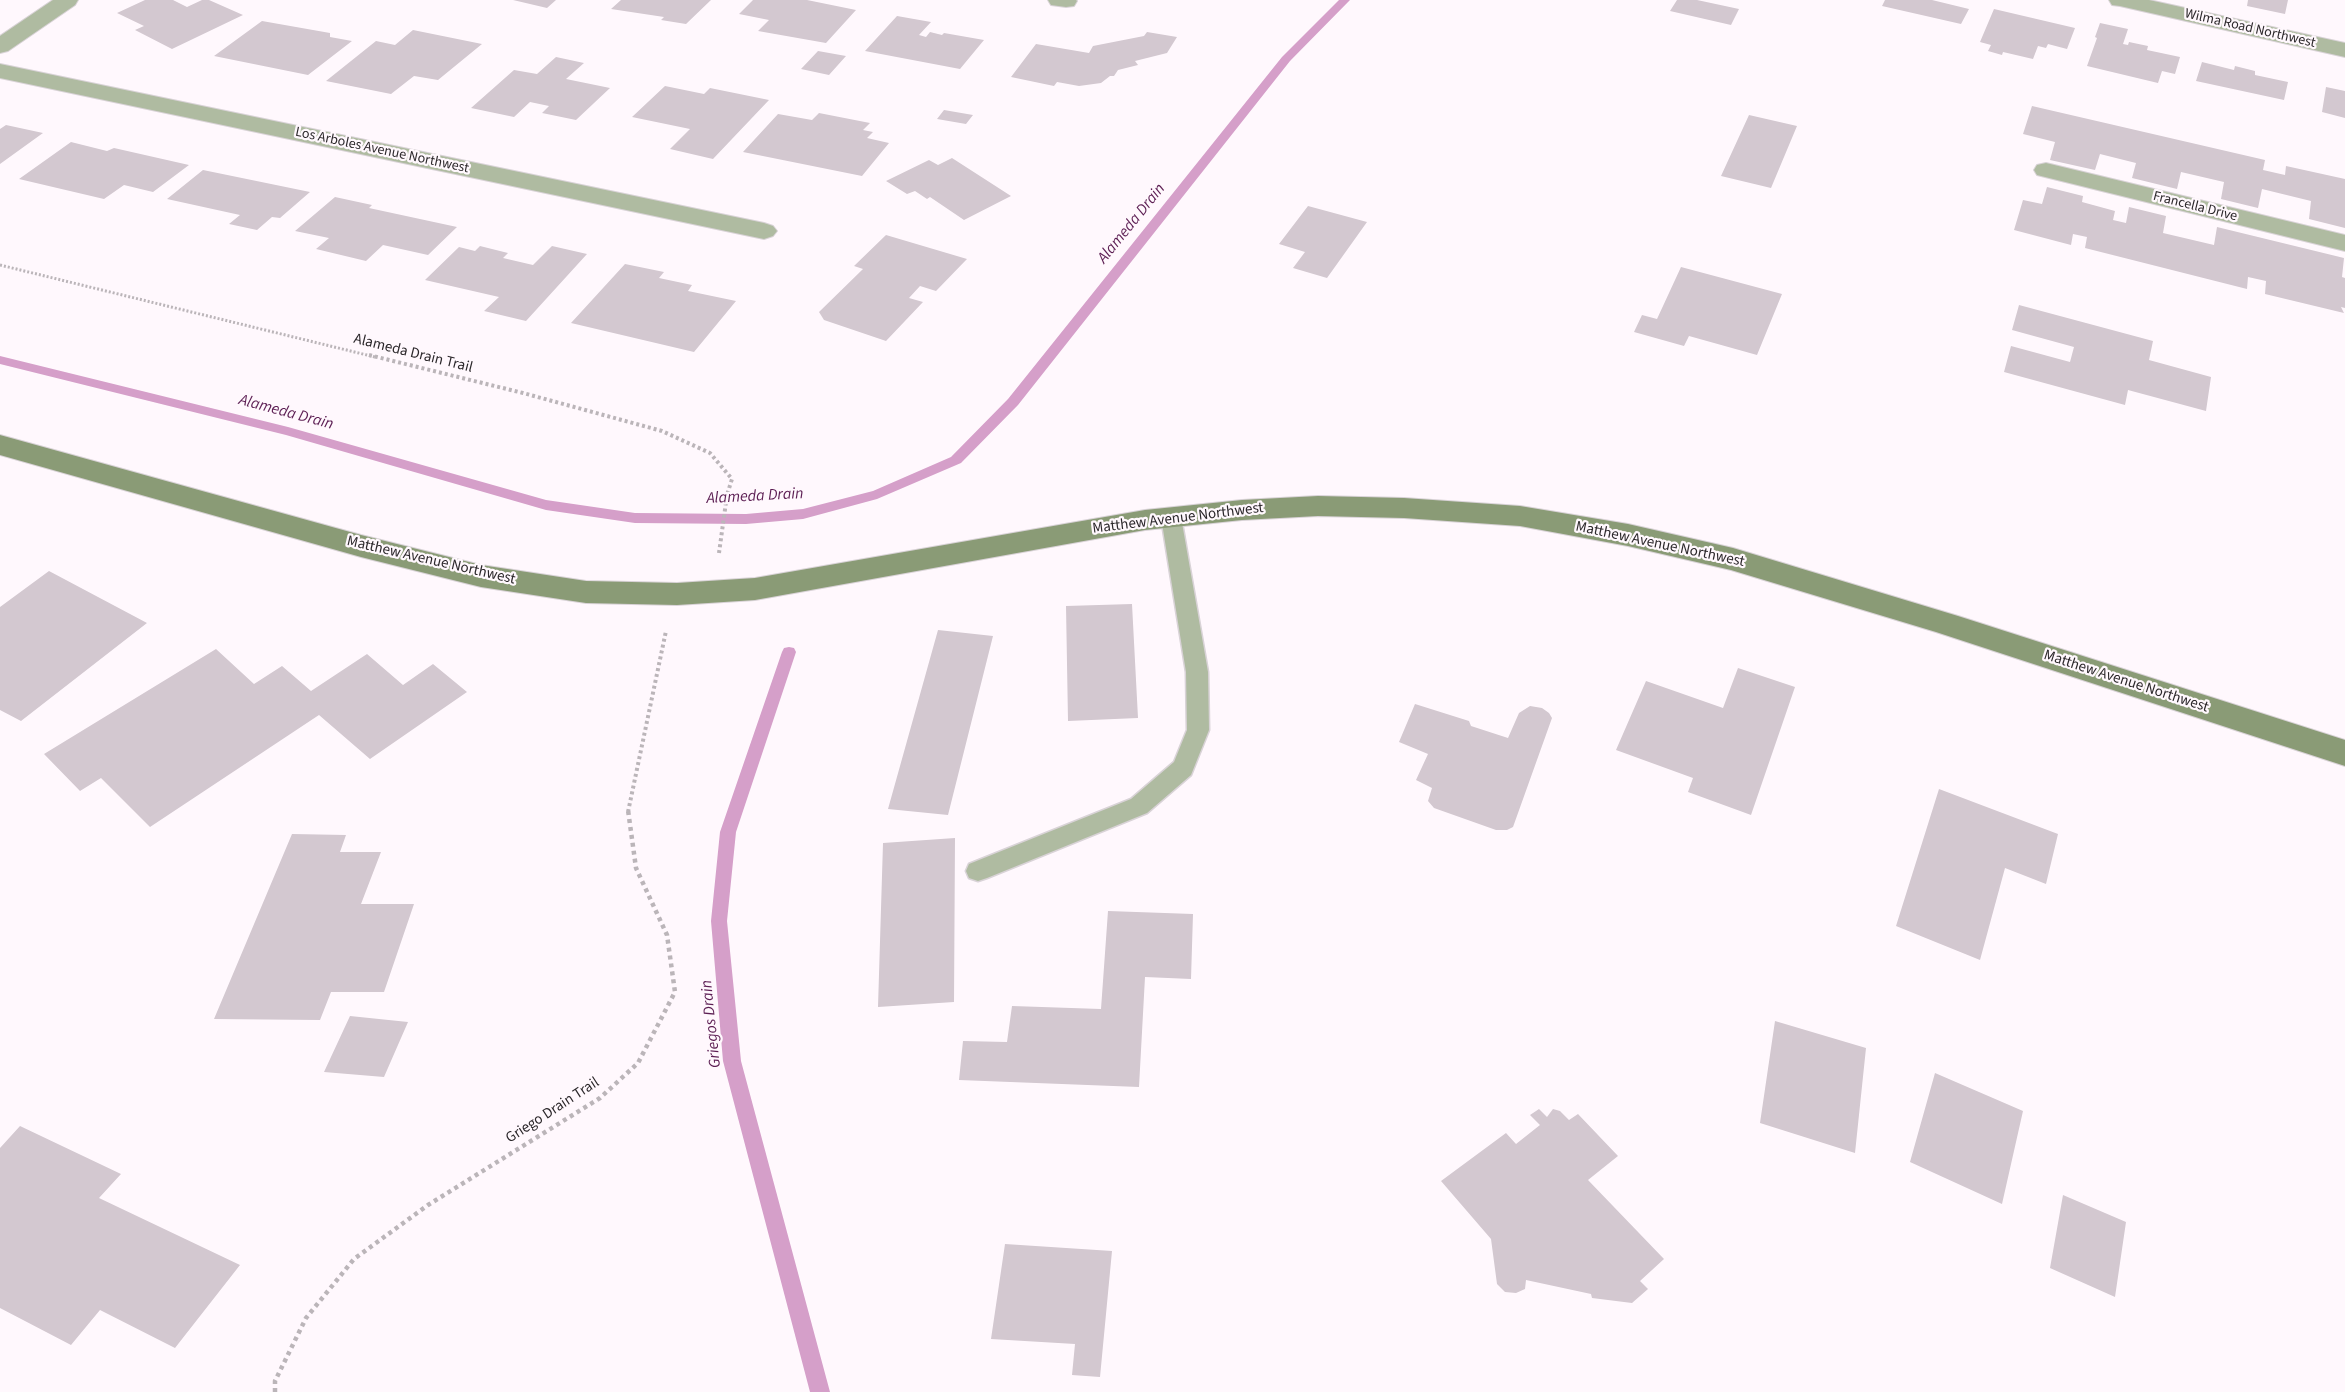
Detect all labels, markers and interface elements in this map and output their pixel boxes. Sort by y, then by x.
street label: Wilma Road Northwest [2183,6,2317,52]
street label: Los Arboles Avenue Northwest [294,124,470,178]
water label: Alameda Drain [1094,180,1170,268]
street label: Francella Drive [2151,188,2239,226]
street label: Alameda Drain Trail [352,330,474,378]
water label: Alameda Drain [237,391,335,435]
water label: Alameda Drain [706,485,804,509]
street label: Matthew Avenue Northwest [1091,500,1265,538]
street label: Matthew Avenue Northwest [1574,518,1746,572]
street label: Matthew Avenue Northwest [345,533,517,589]
street label: Matthew Avenue Northwest [2041,647,2211,717]
water label: Griegos Drain [698,979,726,1069]
street label: Griego Drain Trail [503,1074,603,1148]

